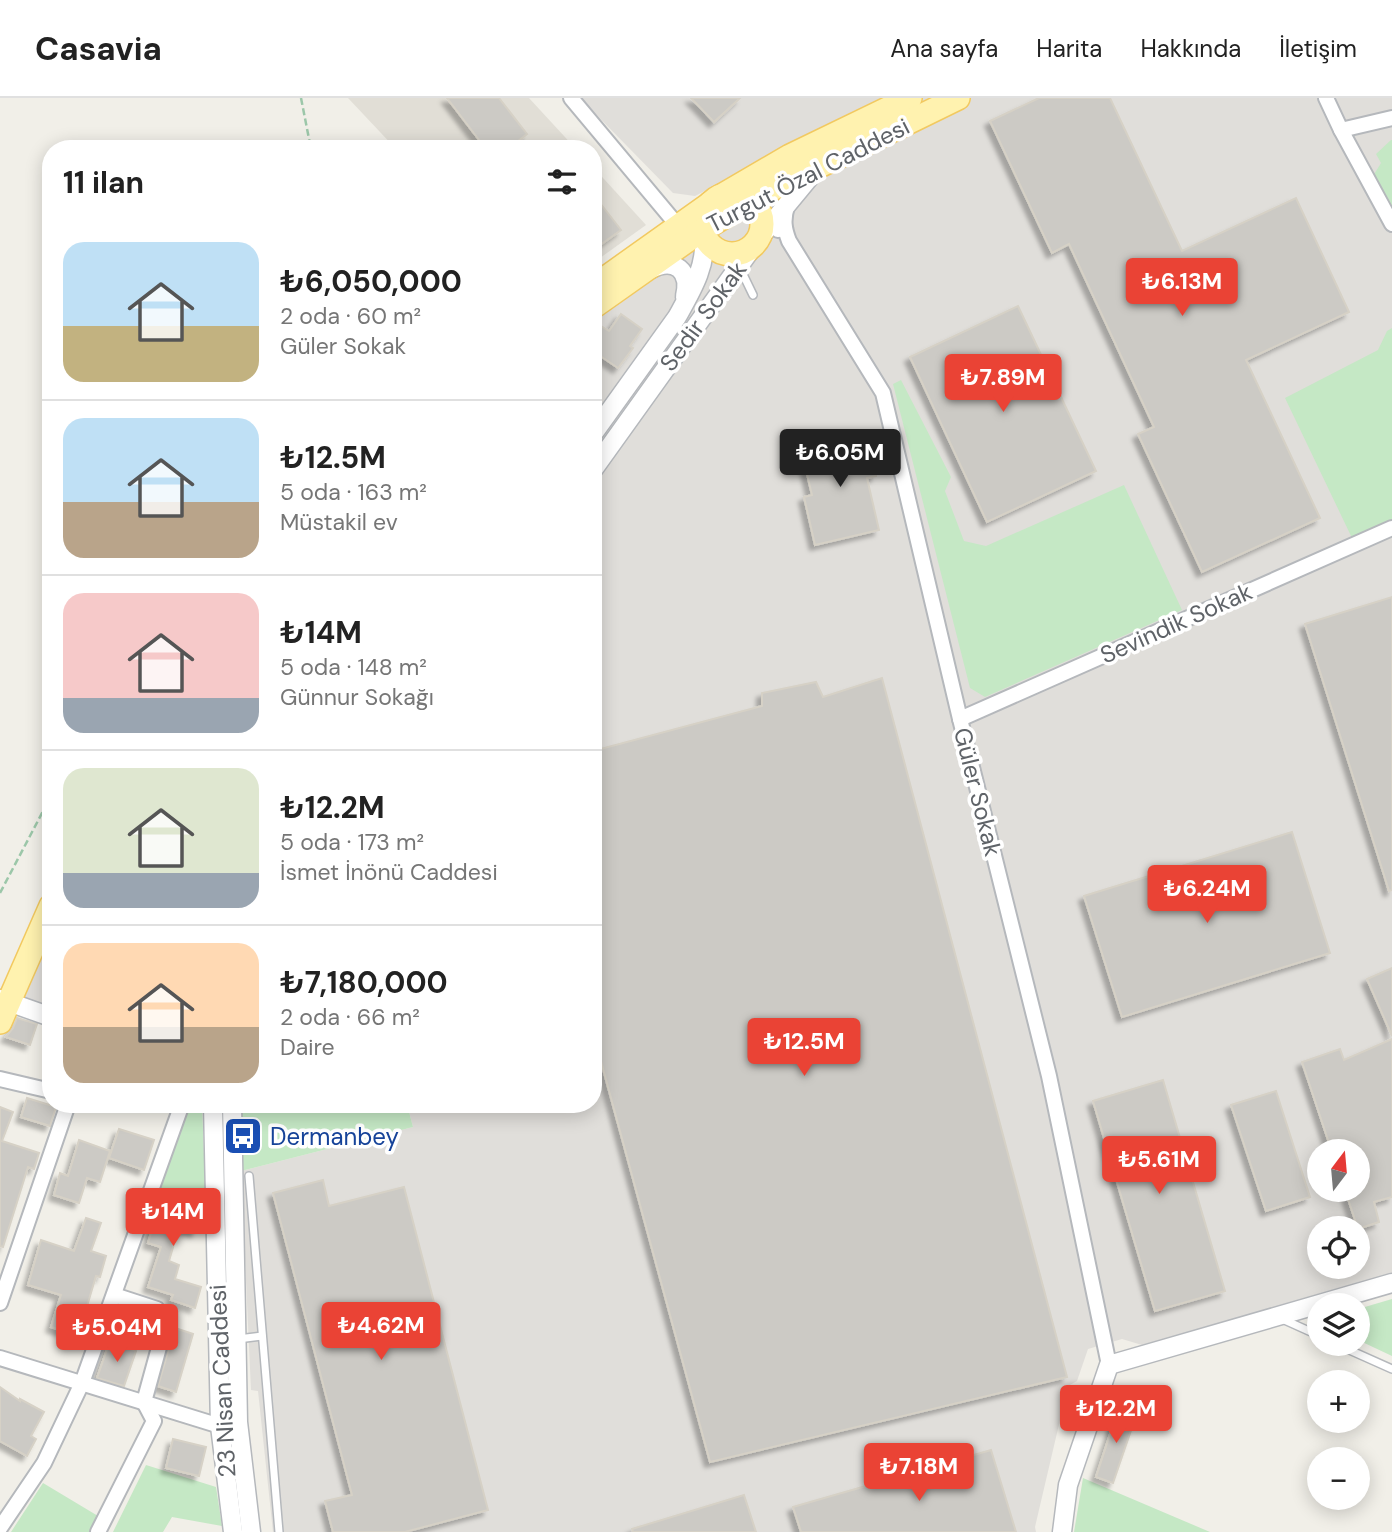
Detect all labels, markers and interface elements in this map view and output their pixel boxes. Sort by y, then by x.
text: Casavia [35,27,162,70]
text: Ana sayfa [890,33,998,64]
text: Harita [1036,33,1102,64]
text: Hakkında [1140,33,1241,64]
text: İletişim [1279,33,1357,64]
street label: Turgut Özal Caddesi [701,111,915,239]
text: 11 ilan [63,163,144,202]
icon: filters [543,163,581,201]
street label: Sedir Sokak [653,255,753,377]
pin: ₺6.13M [1125,258,1239,318]
text: ₺6,050,000 [280,262,462,301]
text: ₺6.13M [1142,266,1222,296]
icon: home [119,270,203,354]
text: 2 oda · 60 m² [280,301,421,331]
text: Güler Sokak [280,331,406,361]
pin: ₺7.89M [946,354,1060,414]
text: ₺7.89M [961,362,1045,392]
pin: ₺6.05M [783,430,897,489]
text: ₺6.05M [796,437,884,467]
text: ₺12.5M [280,438,386,477]
icon: home [119,446,203,530]
text: 5 oda · 163 m² [280,477,427,507]
text: Müstakil ev [280,507,398,537]
street label: Sevindik Sokak [1095,576,1257,670]
text: ₺14M [280,613,362,652]
icon: home [119,621,203,705]
text: 5 oda · 148 m² [280,652,427,682]
text: Günnur Sokağı [280,682,434,712]
street label: Güler Sokak [947,724,1009,860]
text: ₺12.2M [280,788,384,827]
icon: home [119,796,203,880]
text: 5 oda · 173 m² [280,827,424,857]
text: İsmet İnönü Caddesi [280,857,498,887]
pin: ₺6.24M [1150,866,1264,925]
text: ₺6.24M [1163,873,1251,903]
text: ₺7,180,000 [280,963,448,1002]
icon: home [119,971,203,1055]
text: 2 oda · 66 m² [280,1002,420,1032]
pin: ₺12.5M [747,1018,861,1078]
text: ₺12.5M [763,1026,845,1056]
text: Daire [280,1032,335,1062]
bus stop icon: Dermanbey [222,1115,264,1157]
place label: Dermanbey [270,1121,399,1152]
pin: ₺5.61M [1102,1136,1216,1196]
north arrow [1307,1139,1370,1202]
map controls [1307,1139,1370,1510]
text: ₺5.61M [1118,1144,1200,1174]
pin: ₺14M [132,1188,214,1248]
text: ₺14M [142,1196,204,1226]
button: locate [1307,1216,1370,1279]
street label: 23 Nisan Caddesi [201,1284,243,1478]
button: layers [1307,1293,1370,1356]
pin: ₺4.62M [324,1302,438,1362]
pin: ₺5.04M [60,1304,174,1364]
text: ₺4.62M [337,1310,425,1340]
text: ₺5.04M [72,1312,162,1342]
button: + [1307,1370,1370,1433]
pin: ₺12.2M [1059,1386,1173,1445]
text: ₺12.2M [1076,1393,1156,1423]
pin: ₺7.18M [862,1444,976,1503]
button: − [1307,1447,1370,1510]
text: ₺7.18M [880,1451,958,1481]

